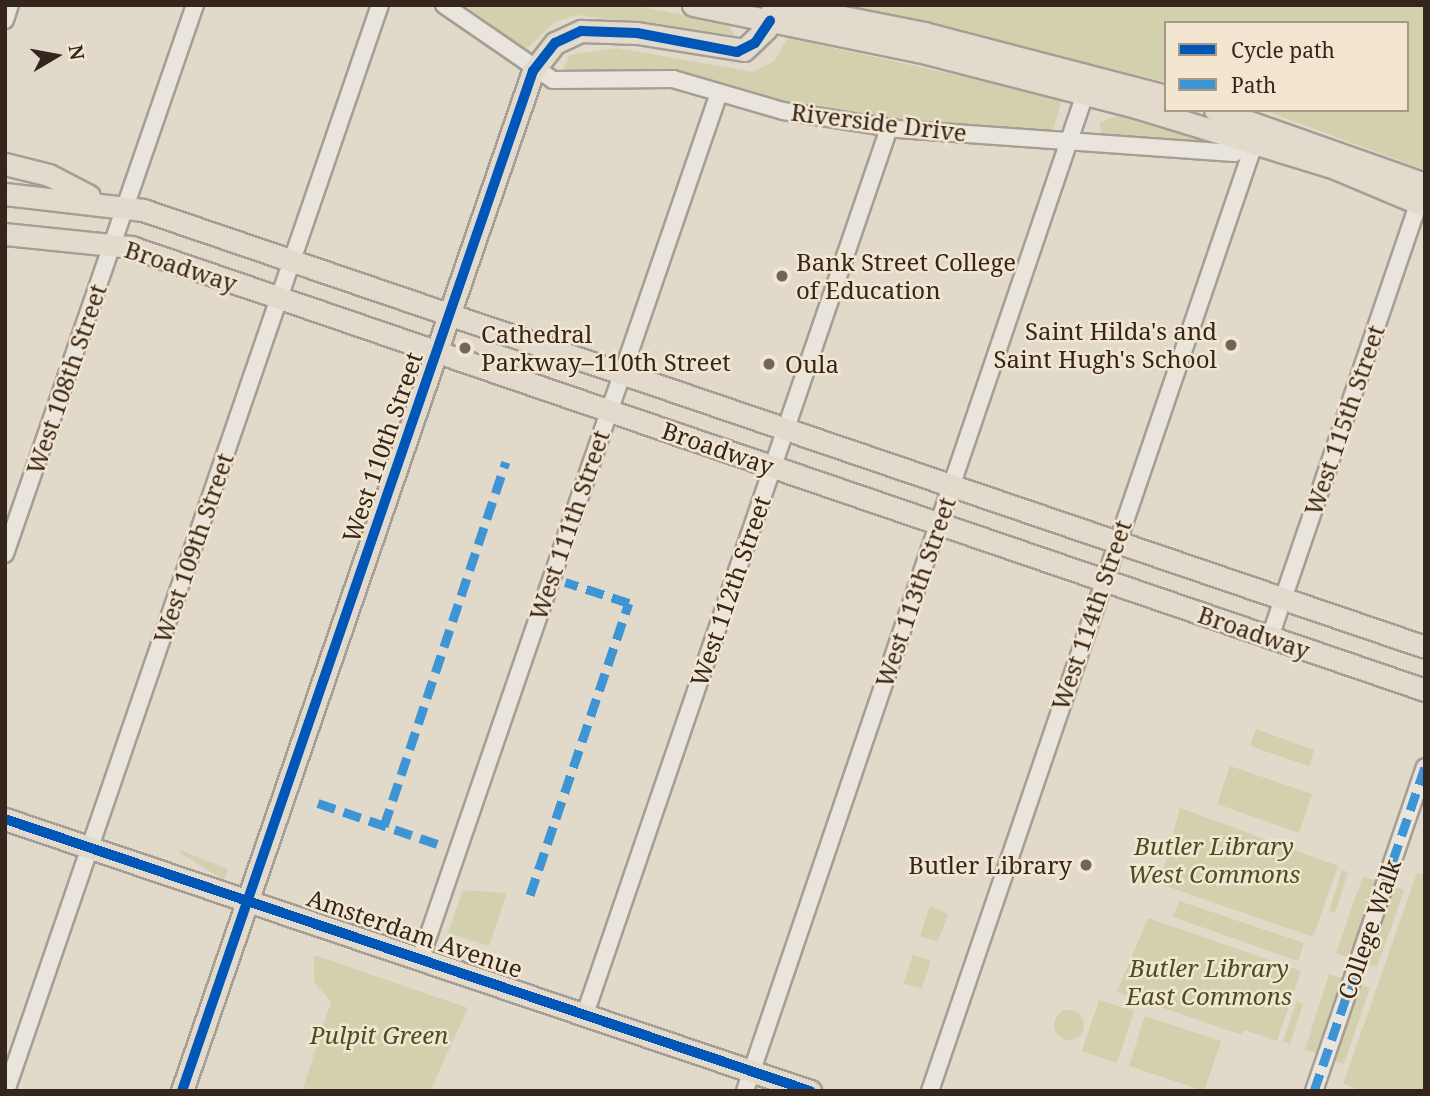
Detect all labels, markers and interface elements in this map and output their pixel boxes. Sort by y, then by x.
north arrow [21,21,91,91]
legend [1164,21,1409,112]
text: Cycle path [1231,36,1335,64]
text: N [63,43,91,62]
text: Path [1231,71,1276,99]
street label: Riverside Drive [789,97,969,147]
street label: Broadway [121,234,241,298]
place label: Bank Street College of Education [796,248,1016,304]
marker: Bank Street College of Education [774,268,790,284]
street label: West 108th Street [20,280,112,478]
place label: Saint Hilda's and Saint Hugh's School [994,317,1217,373]
place label: Cathedral Parkway–110th Street [481,320,731,376]
street label: West 115th Street [1298,321,1390,519]
marker: Saint Hilda's and Saint Hugh's School [1223,337,1239,353]
marker: Cathedral Parkway–110th Street [455,338,475,358]
street label: West 110th Street [336,348,428,546]
place label: Oula [785,350,839,378]
marker: Oula [759,354,779,374]
street label: Broadway [658,415,778,481]
street label: West 111th Street [523,426,615,624]
street label: West 109th Street [147,449,239,647]
street label: West 112th Street [684,492,776,690]
street label: West 113th Street [869,493,961,691]
street label: West 114th Street [1045,516,1137,714]
street label: Broadway [1194,599,1314,665]
park label: Butler Library West Commons [1128,832,1300,888]
place label: Butler Library [908,851,1072,879]
street label: College Walk [1331,855,1407,1003]
marker: Butler Library [1078,857,1094,873]
street label: Amsterdam Avenue [303,883,527,983]
park label: Butler Library East Commons [1126,954,1292,1010]
park label: Pulpit Green [310,1021,448,1049]

